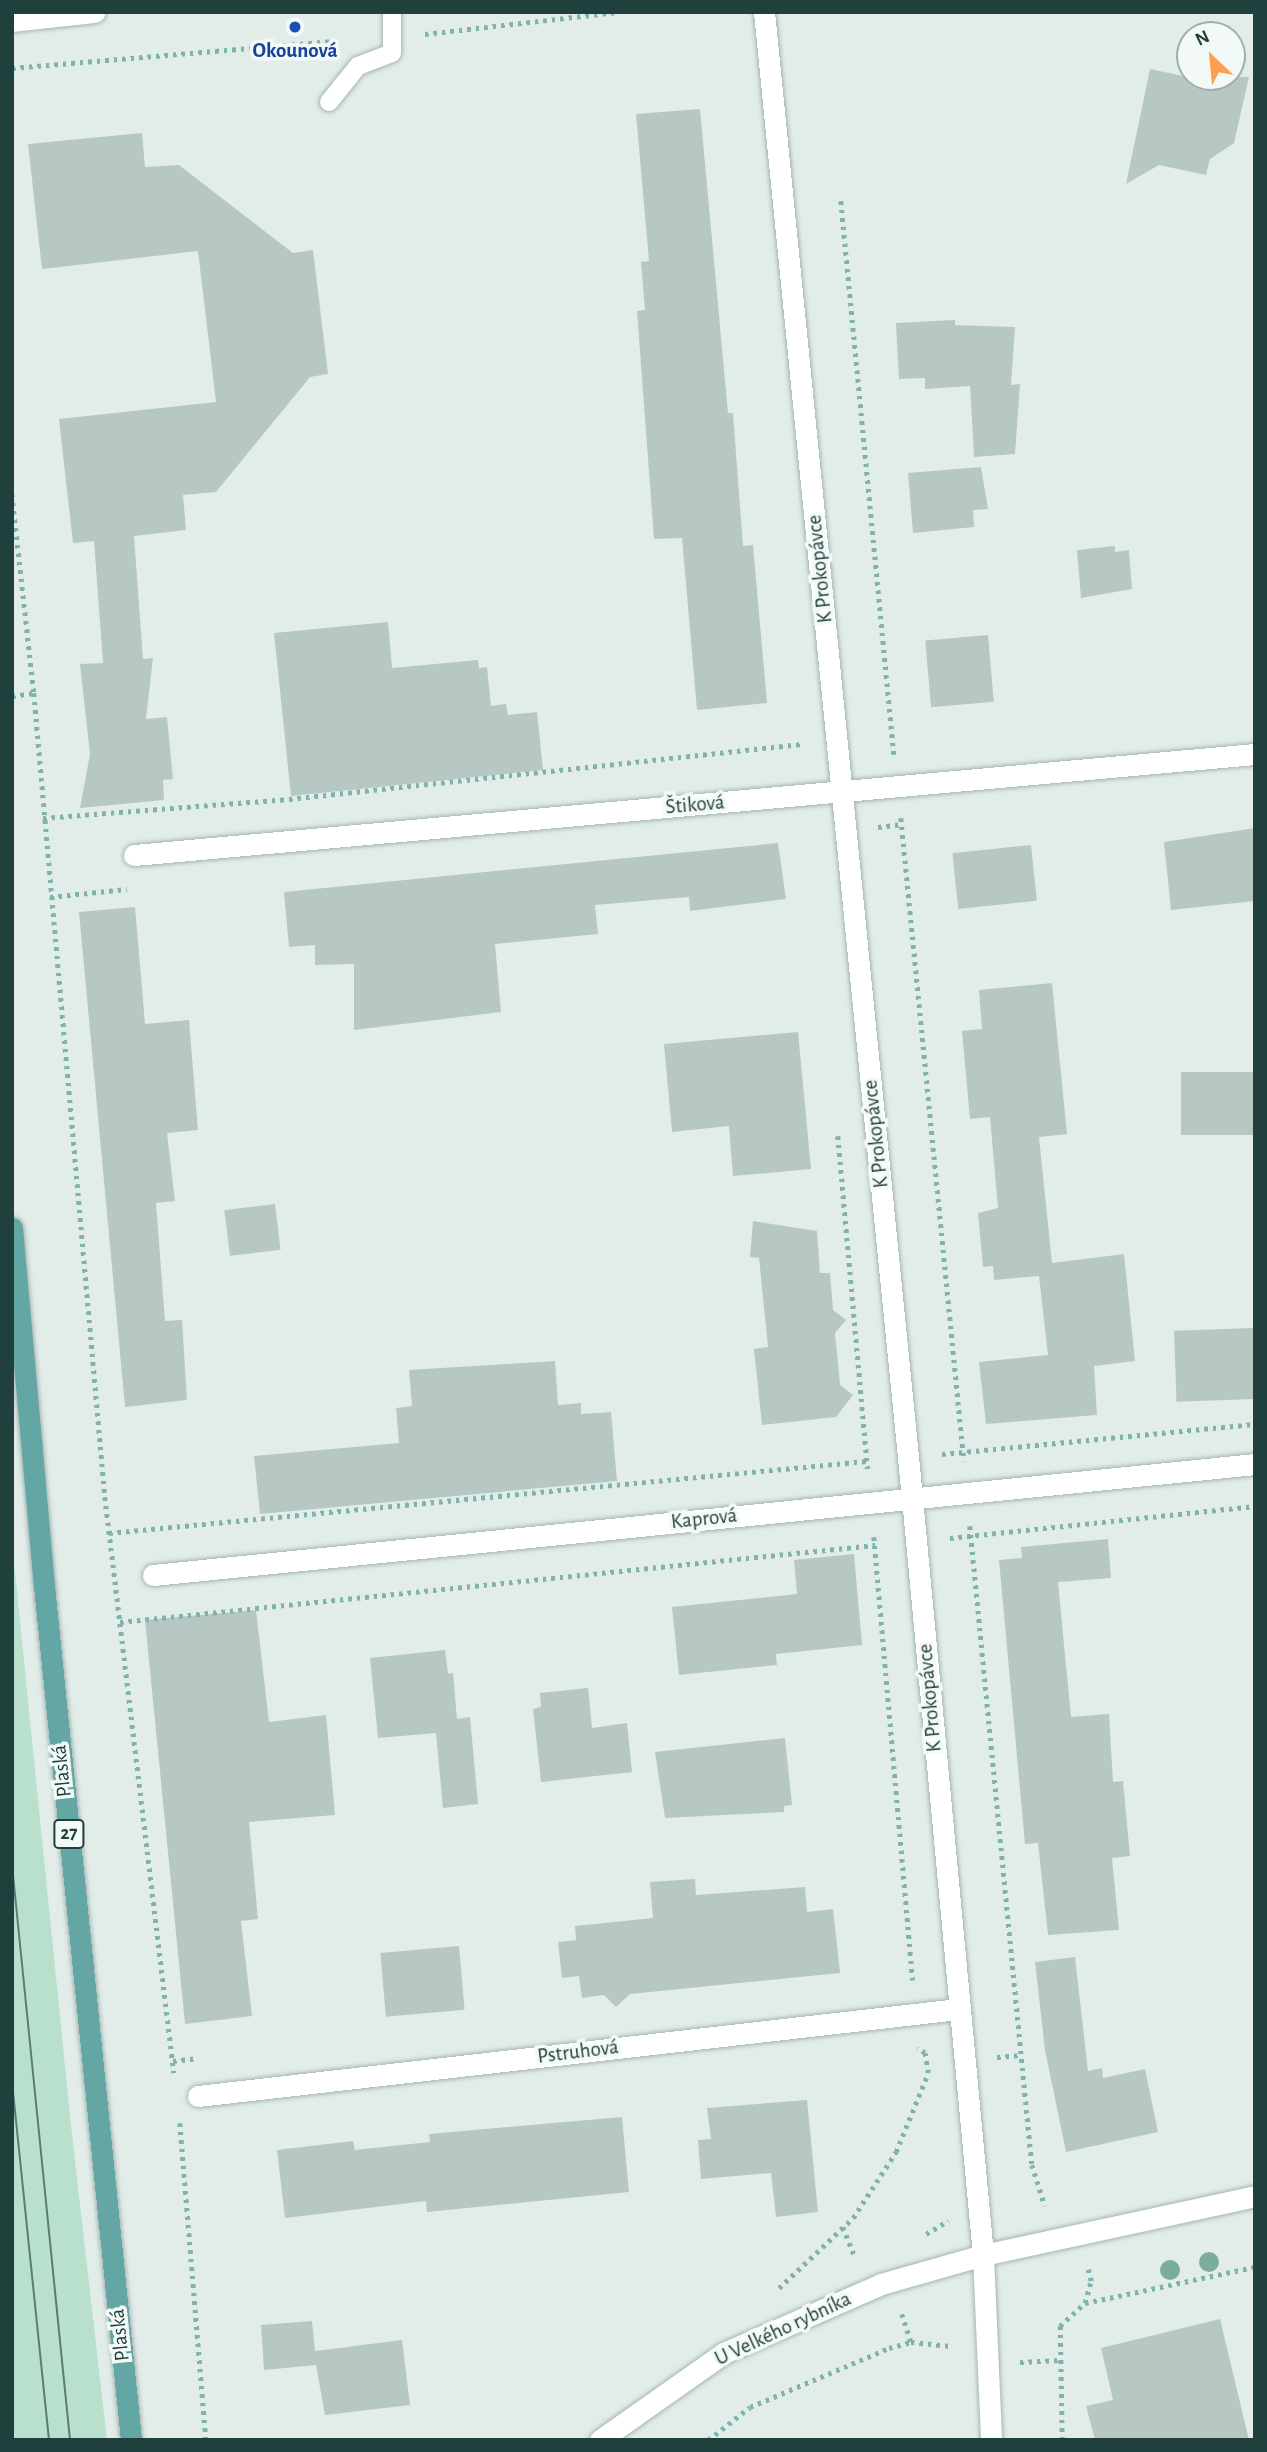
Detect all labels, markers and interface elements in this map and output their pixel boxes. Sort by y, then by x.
marker: Okounová [287,19,303,35]
north arrow [1176,21,1246,91]
text: N [1192,27,1213,50]
place label: Okounová [252,38,338,64]
street label: K Prokopávce [802,514,838,624]
street label: Štiková [664,790,726,820]
street label: K Prokopávce [858,1079,894,1189]
street label: Kaprová [670,1503,738,1535]
street label: K Prokopávce [913,1643,947,1753]
street label: Plaská [47,1744,77,1798]
road number: 27 [53,1818,85,1850]
street label: Pstruhová [536,2035,620,2069]
street label: U Velkého rybníka [711,2286,855,2372]
street label: Plaská [105,2308,135,2362]

